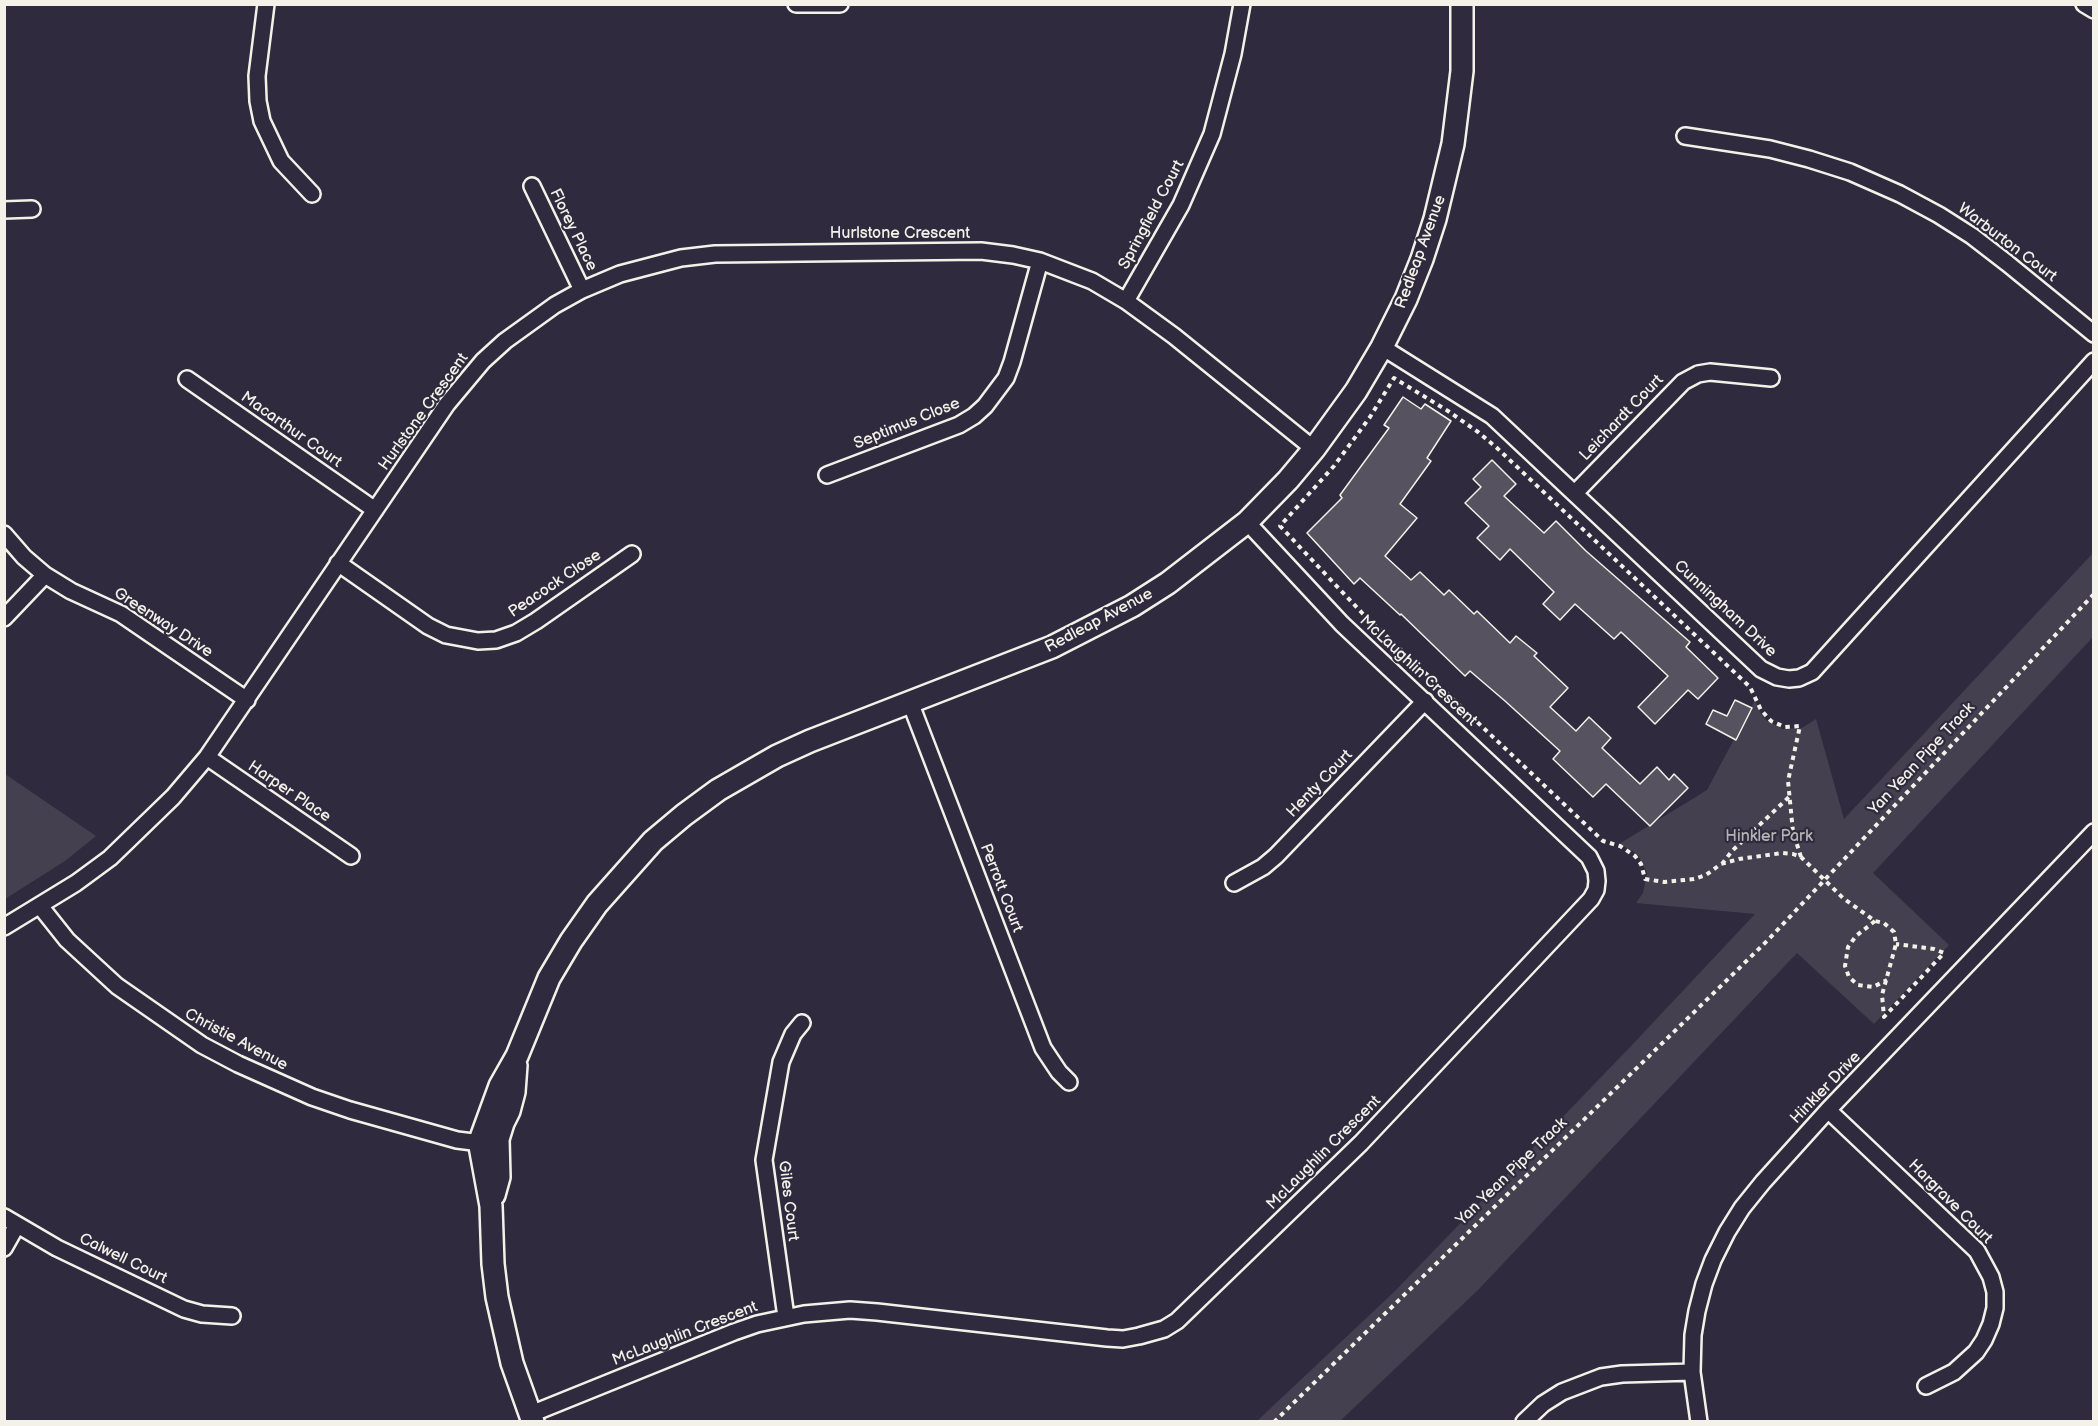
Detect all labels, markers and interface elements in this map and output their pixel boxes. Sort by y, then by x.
street label: Springfield Court [1115,157,1189,273]
street label: Florey Place [545,186,601,274]
street label: Redleap Avenue [1392,193,1450,311]
street label: Warburton Court [1954,199,2060,287]
street label: Hurlstone Crescent [830,224,970,244]
street label: Hurlstone Crescent [375,350,473,474]
street label: Leichardt Court [1576,371,1668,465]
street label: Macarthur Court [237,388,345,472]
street label: Septimus Close [851,394,963,454]
street label: Peacock Close [505,546,605,622]
street label: Cunningham Drive [1670,556,1780,662]
street label: Greenway Drive [110,584,216,662]
street label: Redleap Avenue [1042,585,1156,657]
street label: McLaughlin Crescent [1355,611,1481,731]
street label: Yan Yean Pipe Track [1865,699,1979,819]
street label: Henty Court [1283,746,1357,822]
street label: Harper Place [244,757,334,827]
park label: Hinkler Park [1725,827,1813,847]
street label: Perrott Court [975,841,1027,935]
street label: Christie Avenue [181,1005,291,1075]
street label: Hinkler Drive [1787,1048,1865,1128]
street label: McLaughlin Crescent [1263,1092,1385,1214]
street label: Yan Yean Pipe Track [1453,1114,1571,1230]
street label: Hargrave Court [1904,1156,1996,1248]
street label: Giles Court [774,1160,802,1242]
street label: Calwell Court [76,1229,170,1289]
street label: McLaughlin Crescent [610,1297,760,1371]

